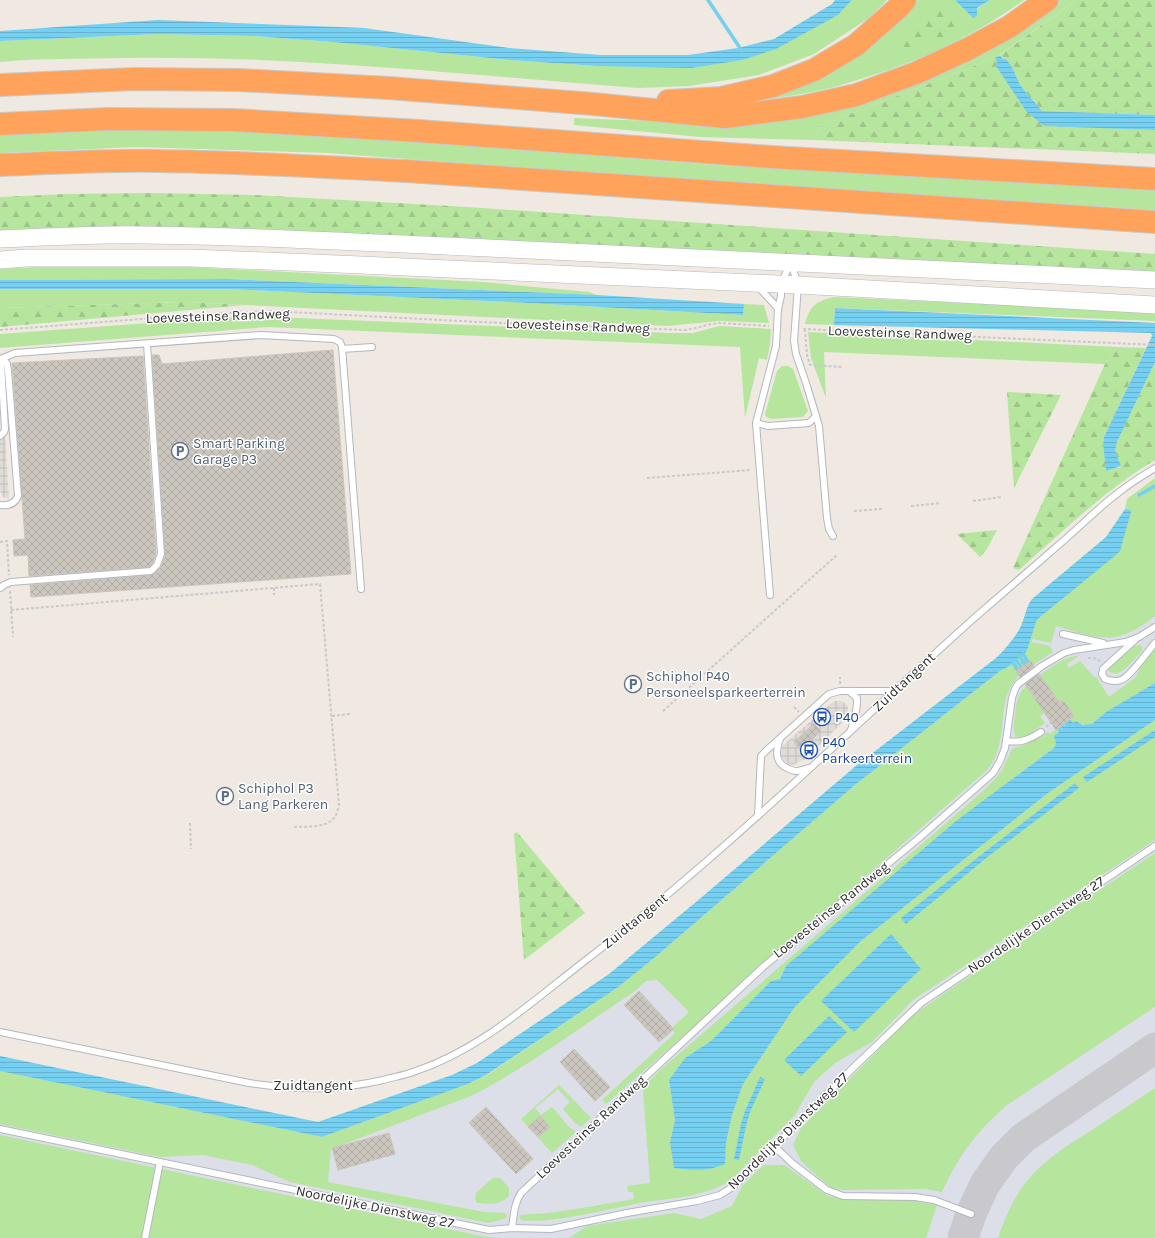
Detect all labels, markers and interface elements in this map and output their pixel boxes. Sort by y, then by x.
street label: Loevesteinse Randweg [146,305,290,327]
street label: Loevesteinse Randweg [506,315,650,337]
street label: Loevesteinse Randweg [828,322,972,344]
place label: Smart Parking Garage P3 [193,435,285,468]
parking icon: Smart Parking Garage P3 [170,441,190,461]
street label: Zuidtangent [869,649,939,715]
place label: Schiphol P40 Personeelsparkeerterrein [646,668,806,701]
parking icon: Schiphol P40 Personeelsparkeerterrein [623,674,643,694]
bus stop icon: P40 [812,707,832,727]
place label: P40 [835,709,859,726]
place label: P40 Parkeerterrein [822,734,912,767]
bus stop icon: P40 Parkeerterrein [799,740,819,760]
place label: Schiphol P3 Lang Parkeren [238,780,328,813]
parking icon: Schiphol P3 Lang Parkeren [215,786,235,806]
street label: Loevesteinse Randweg [770,858,892,962]
street label: Noordelijke Dienstweg 27 [964,873,1108,977]
street label: Zuidtangent [599,889,671,953]
street label: Noordelijke Dienstweg 27 [724,1069,852,1193]
street label: Loevesteinse Randweg [532,1072,650,1182]
street label: Zuidtangent [273,1077,353,1094]
street label: Noordelijke Dienstweg 27 [294,1182,456,1232]

